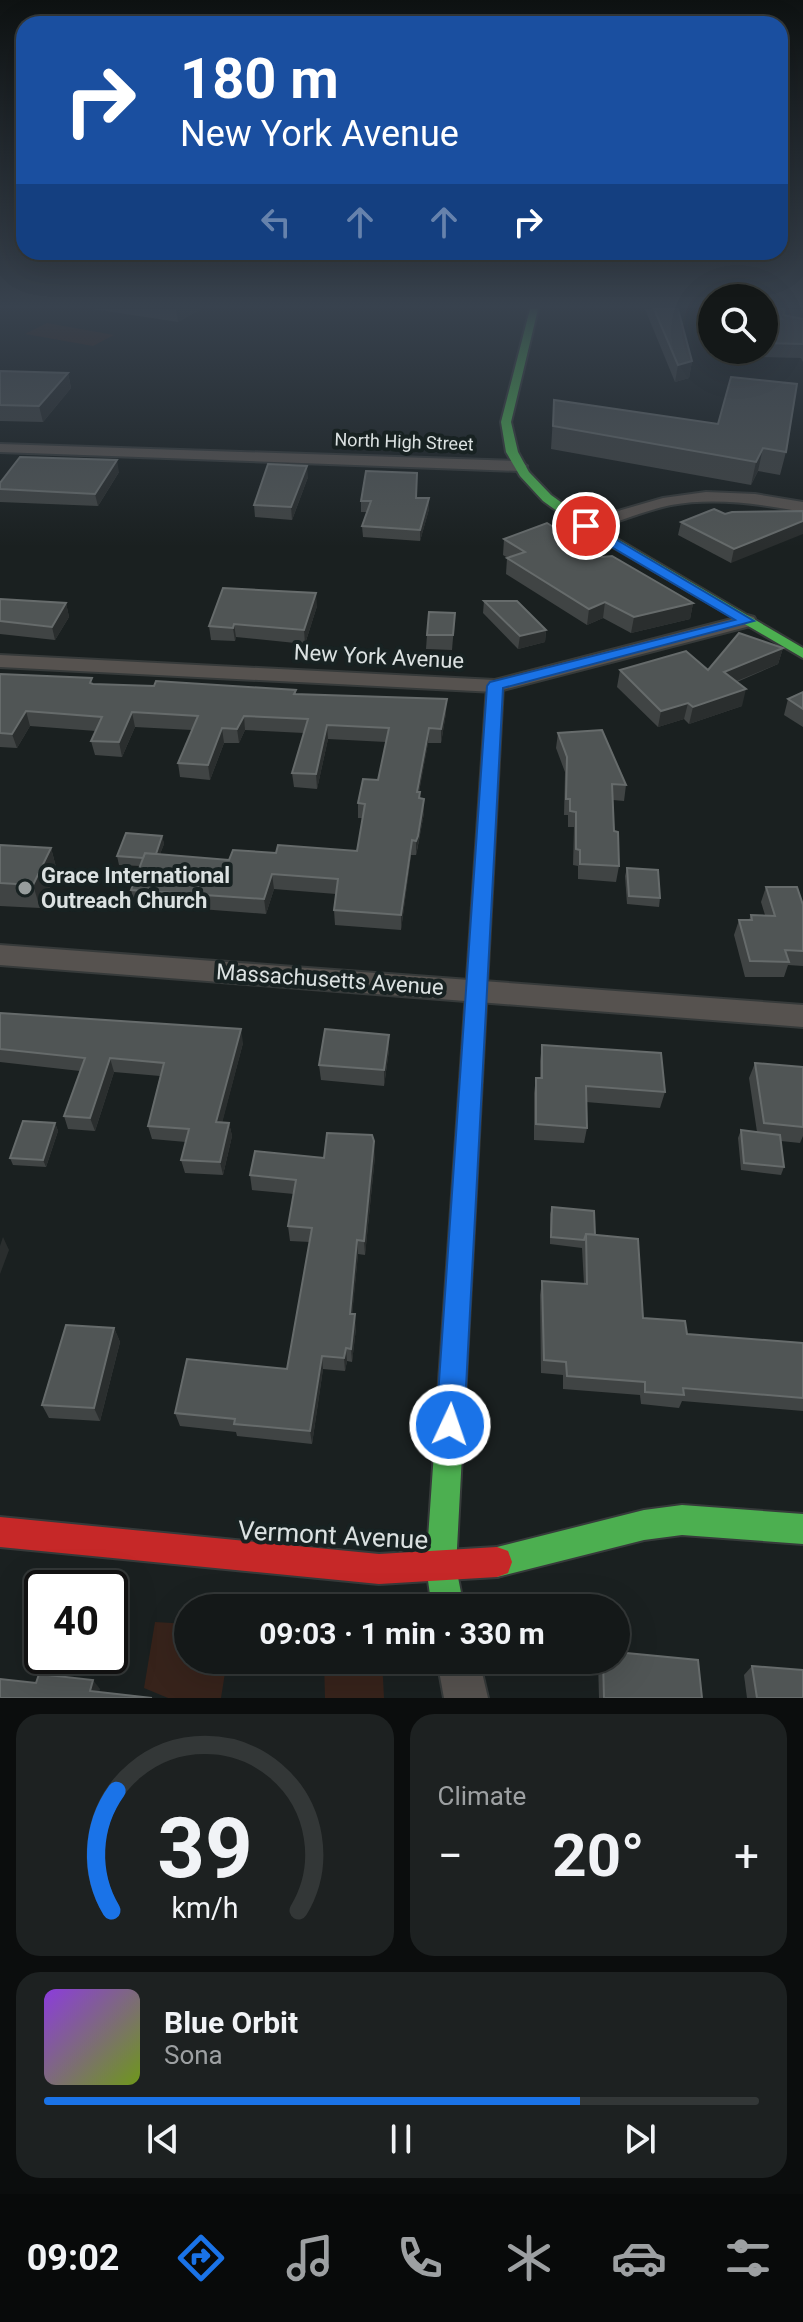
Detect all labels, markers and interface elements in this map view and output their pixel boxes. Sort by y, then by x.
text: 180 m [180,46,339,112]
icon: right [48,48,152,152]
text: New York Avenue [180,113,459,155]
icon: left [254,200,298,244]
icon: ahead [338,200,382,244]
icon: ahead [422,200,466,244]
icon: right [506,200,550,244]
map controls [698,284,778,364]
button: search [698,284,778,364]
street label: North High Street [334,429,474,454]
pin [552,492,620,560]
icon: arrive [564,504,608,548]
street label: New York Avenue [293,640,465,673]
place label: Grace International Outreach Church [41,863,230,913]
marker: Grace International Outreach Church [16,879,34,897]
street label: Massachusetts Avenue [215,959,444,1000]
position arrow [408,1383,492,1467]
street label: Vermont Avenue [237,1515,429,1555]
speed limit sign: 40 [24,1570,128,1674]
text: 09:03 · 1 min · 330 m [259,1616,545,1651]
text: Climate [438,1781,526,1811]
text: 39 [157,1800,252,1897]
text: 20° [552,1820,644,1891]
text: − [438,1830,463,1882]
text: + [734,1830,759,1882]
text: km/h [171,1891,238,1925]
text: Blue Orbit [164,2005,298,2040]
text: Sona [164,2040,223,2070]
icon: previous [141,2117,185,2161]
icon: pause [379,2117,423,2161]
icon: next [618,2117,662,2161]
icon: directions [173,2230,229,2286]
icon: music [282,2230,338,2286]
icon: phone [392,2230,448,2286]
icon: climate [501,2230,557,2286]
icon: car [611,2230,667,2286]
icon: filters [720,2230,776,2286]
text: 09:02 [27,2237,119,2279]

